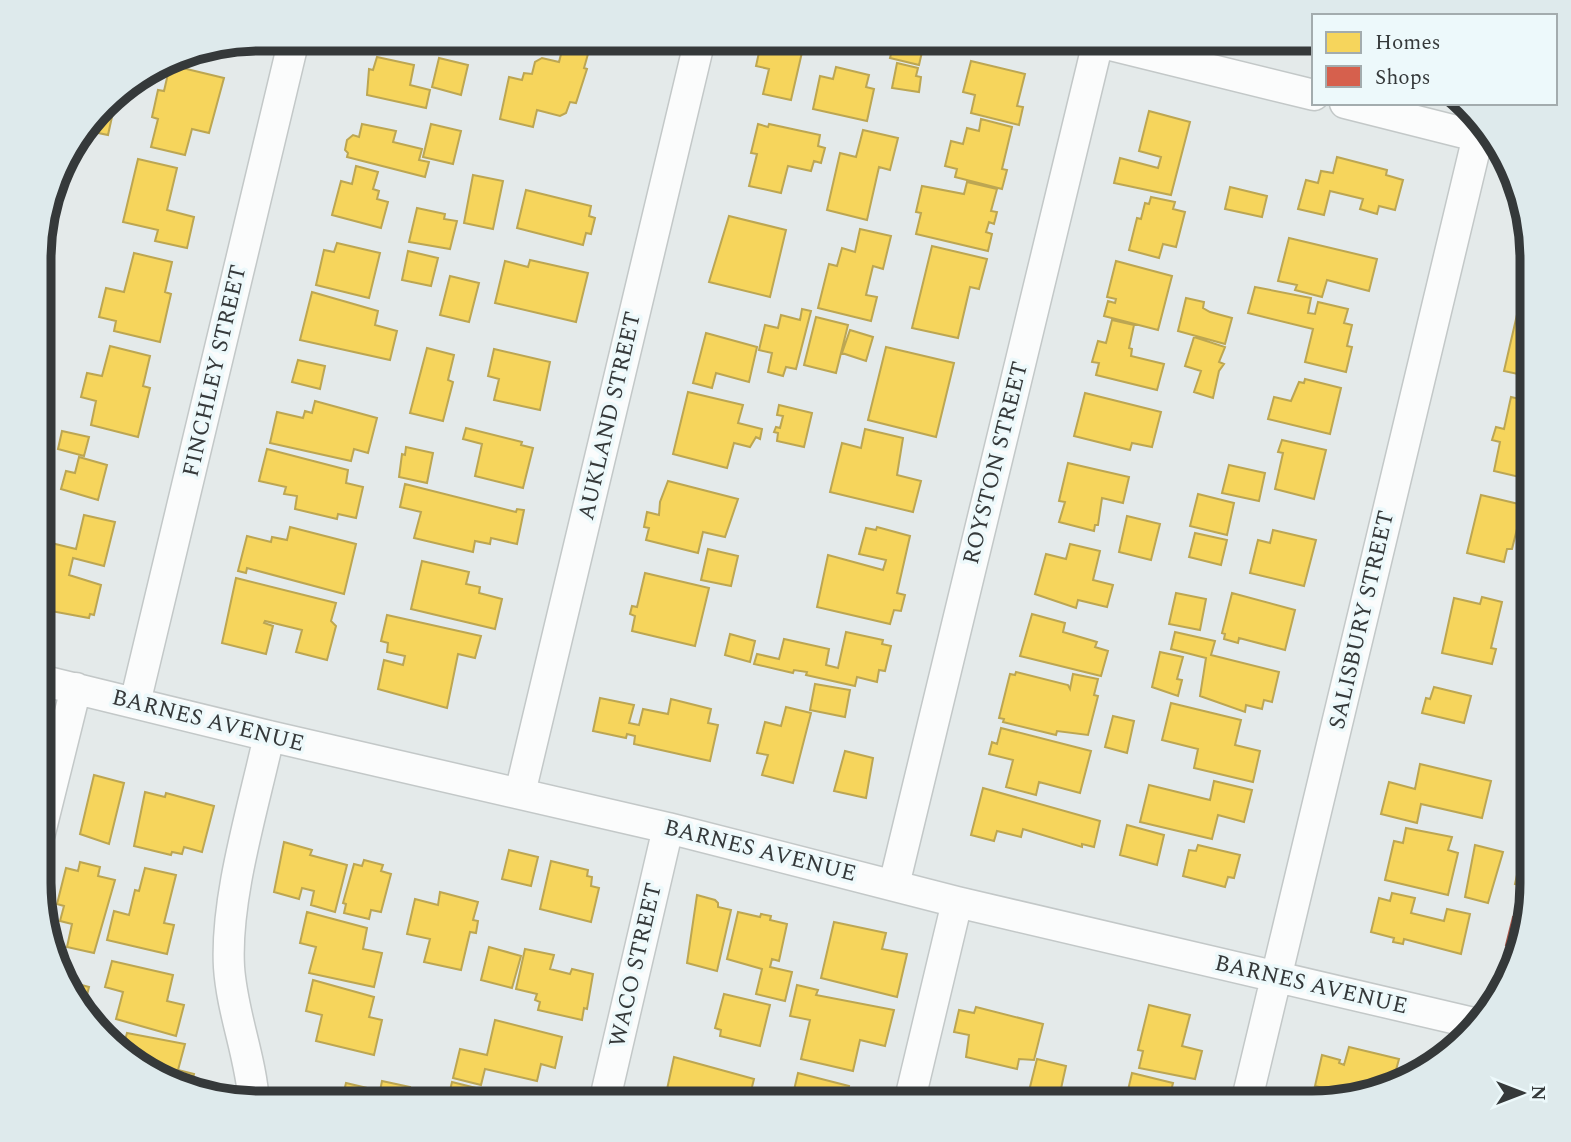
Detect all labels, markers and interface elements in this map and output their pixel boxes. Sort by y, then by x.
legend [1312,14,1557,105]
text: Homes [1375,27,1441,59]
text: Shops [1375,62,1431,94]
street label: FINCHLEY STREET [174,262,256,480]
street label: AUKLAND STREET [569,308,651,524]
street label: ROYSTON STREET [954,358,1038,568]
street label: SALISBURY STREET [1320,507,1404,733]
street label: BARNES AVENUE [108,680,308,762]
street label: BARNES AVENUE [660,810,860,892]
street label: WACO STREET [600,879,672,1051]
street label: BARNES AVENUE [1211,946,1411,1024]
north arrow [1487,1058,1557,1128]
text: N [1523,1085,1552,1101]

